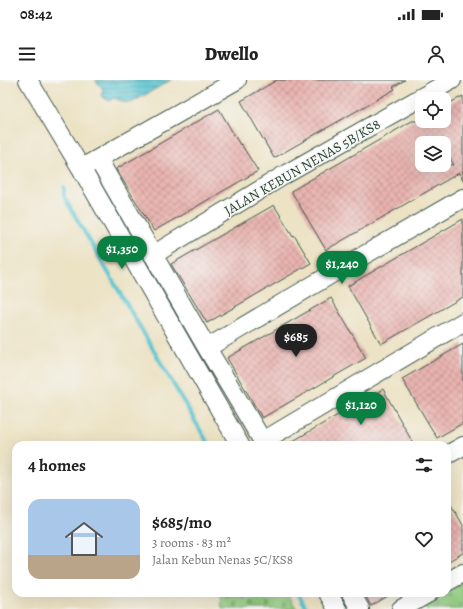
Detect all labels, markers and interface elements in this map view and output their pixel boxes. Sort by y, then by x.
text: 08:42 [20,4,53,24]
text: Dwello [205,42,258,66]
icon: menu [16,43,38,65]
icon: person [425,43,447,65]
map controls [415,92,451,172]
button: locate [415,92,451,128]
street label: JALAN KEBUN NENAS 5B/KS8 [221,115,384,220]
button: layers [415,136,451,172]
pin: $1,350 [89,236,155,270]
text: $1,350 [106,240,138,257]
pin: $1,240 [309,251,375,285]
text: $1,240 [325,255,359,272]
pin: $685 [272,324,320,358]
text: $685 [284,328,308,345]
pin: $1,120 [328,392,394,426]
text: $1,120 [345,396,377,413]
text: 4 homes [28,454,86,477]
icon: filters [413,454,435,476]
text: $685/mo [152,511,212,534]
icon: home [60,515,108,563]
icon: heart [413,528,435,550]
text: 3 rooms · 83 m² [152,534,231,551]
text: Jalan Kebun Nenas 5C/KS8 [152,551,293,568]

